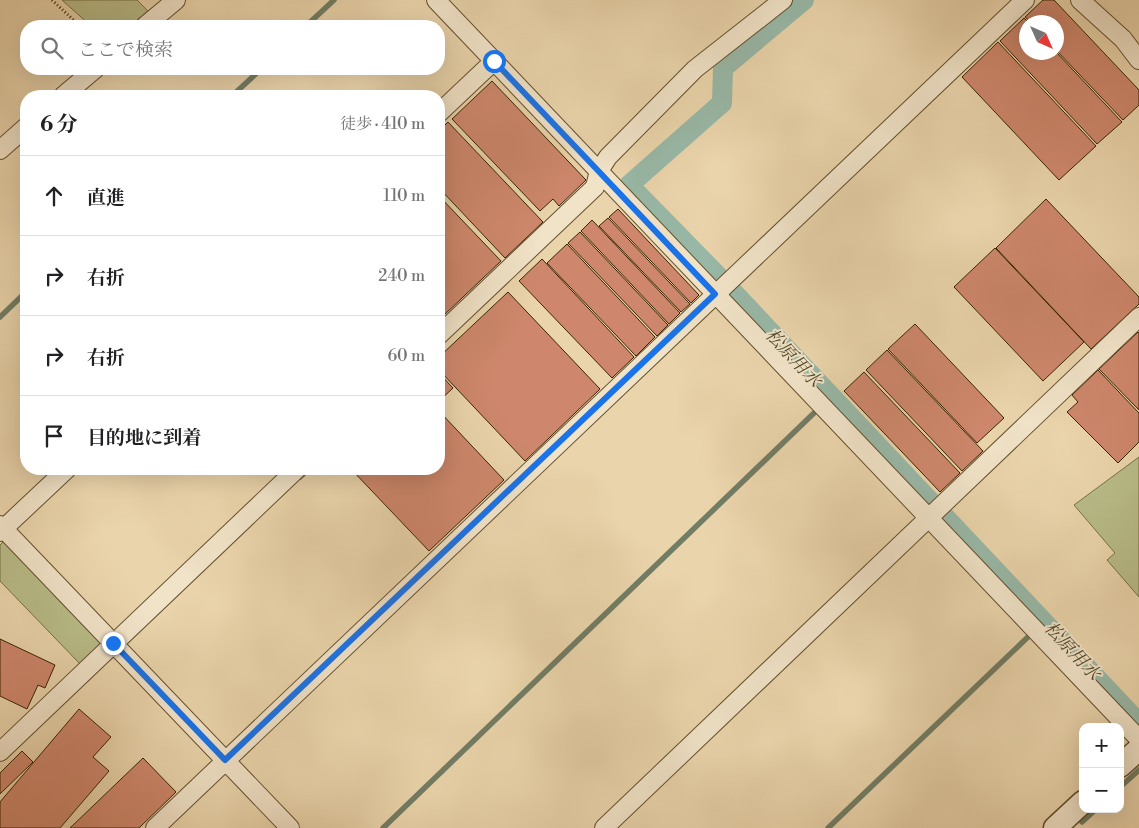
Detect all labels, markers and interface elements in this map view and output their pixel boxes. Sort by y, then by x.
north arrow [1019,15,1064,60]
search box [20,20,445,75]
icon: search [38,34,66,62]
text: ここで検索 [78,38,173,62]
route start [483,50,506,73]
text: 6 分 [40,112,78,138]
text: 徒歩 · 410 m [340,114,425,134]
icon: ahead [40,182,68,210]
text: 直進 [87,186,125,210]
text: 110 m [383,186,425,206]
icon: right [40,262,68,290]
text: 右折 [87,266,125,290]
text: 240 m [378,266,425,286]
water label: 松原用水 [760,324,827,394]
icon: right [40,342,68,370]
text: 右折 [87,346,125,370]
text: 60 m [387,346,425,366]
icon: arrive [40,422,68,450]
text: 目的地に到着 [87,426,201,450]
water label: 松原用水 [1039,617,1106,687]
route end [102,632,125,655]
map controls [1079,723,1124,813]
button: + [1079,723,1124,768]
button: − [1079,768,1124,813]

